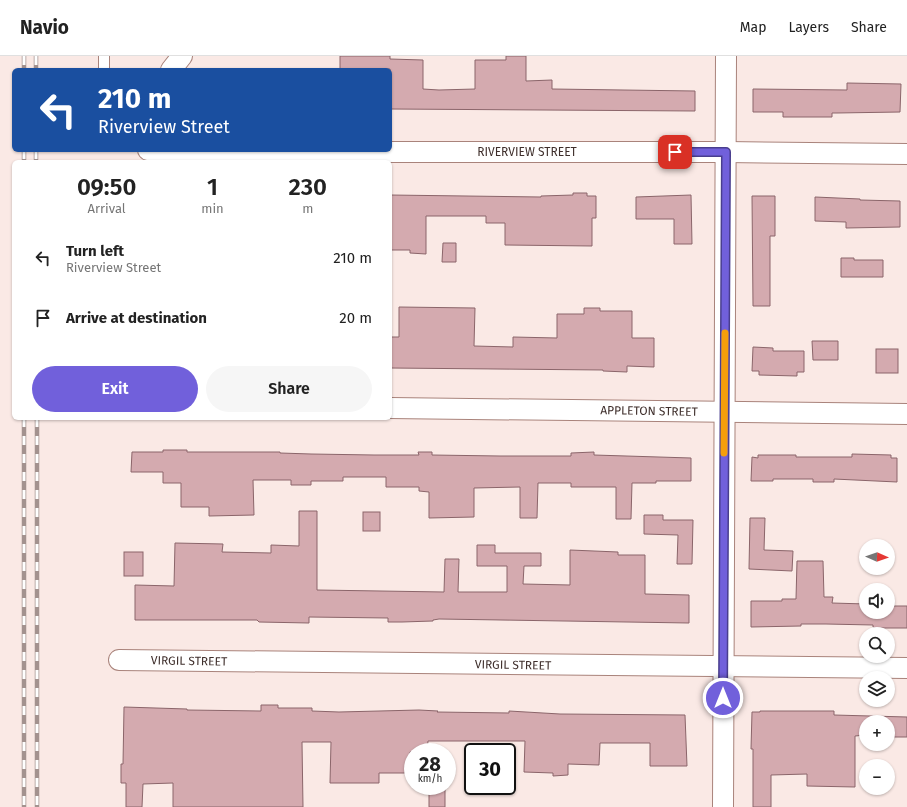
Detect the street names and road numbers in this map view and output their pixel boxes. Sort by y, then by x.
street label: RIVERVIEW STREET [477,145,578,159]
street label: APPLETON STREET [600,403,699,419]
street label: VIRGIL STREET [151,653,228,669]
street label: VIRGIL STREET [475,657,552,673]

